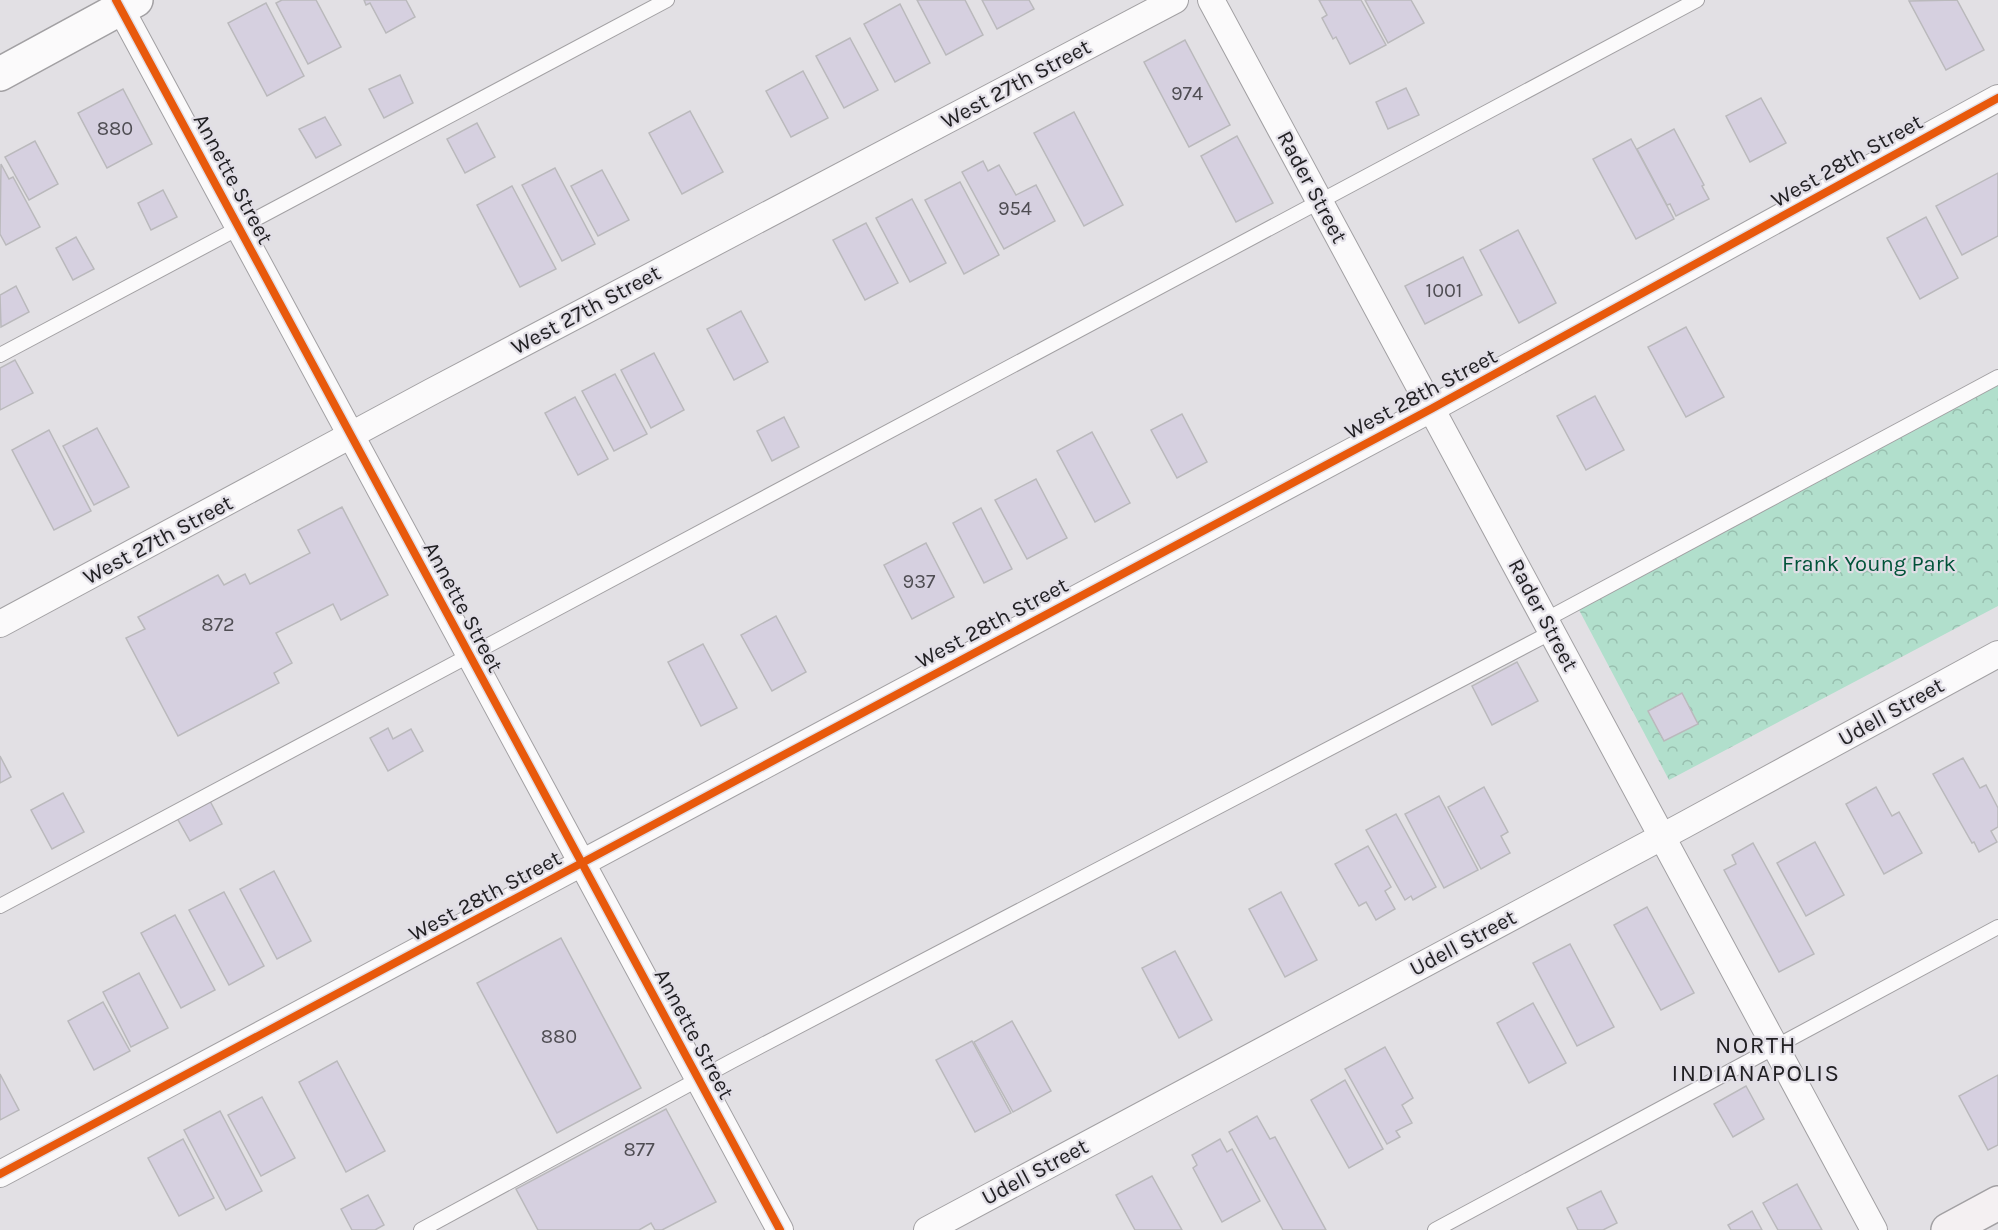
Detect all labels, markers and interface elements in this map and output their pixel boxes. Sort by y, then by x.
street label: West 27th Street [937,34,1095,134]
house number: 974 [1171,82,1203,105]
street label: Annette Street [188,109,278,249]
street label: West 28th Street [1767,109,1927,213]
house number: 880 [97,117,133,140]
street label: Rader Street [1272,126,1352,248]
house number: 954 [998,197,1032,220]
street label: West 27th Street [507,260,665,360]
house number: 1001 [1426,279,1462,302]
street label: West 28th Street [1340,343,1502,445]
street label: West 27th Street [79,490,237,590]
street label: Annette Street [418,537,508,677]
park label: Frank Young Park [1782,551,1956,577]
street label: Rader Street [1503,554,1583,676]
house number: 937 [903,570,936,593]
street label: West 28th Street [911,572,1073,674]
house number: 872 [201,613,235,636]
street label: Udell Street [1834,672,1948,752]
street label: West 28th Street [404,845,566,947]
street label: Udell Street [1405,904,1521,982]
street label: Annette Street [649,964,739,1104]
house number: 880 [541,1025,577,1048]
district label: NORTH INDIANAPOLIS [1672,1031,1840,1087]
street label: Udell Street [977,1133,1093,1211]
house number: 877 [623,1138,655,1161]

